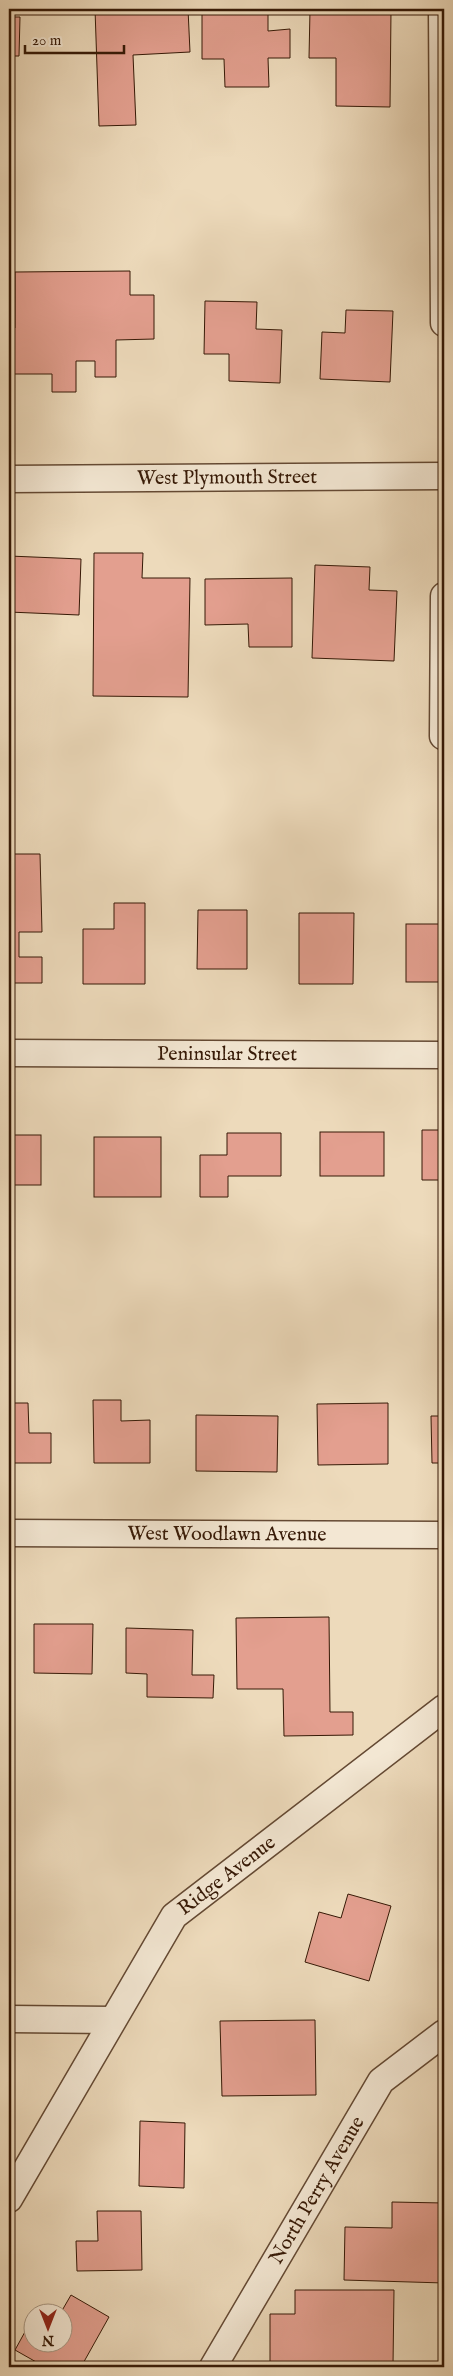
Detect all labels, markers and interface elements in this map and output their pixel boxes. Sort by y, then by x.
scale bar [25,22,124,54]
text: 20 m [32,31,62,50]
street label: West Plymouth Street [137,464,317,491]
street label: Peninsular Street [157,1041,297,1067]
street label: West Woodlawn Avenue [127,1521,327,1547]
street label: Ridge Avenue [173,1830,280,1921]
street label: North Perry Avenue [264,2112,370,2269]
north arrow [22,2304,72,2354]
text: N [42,2331,55,2349]

